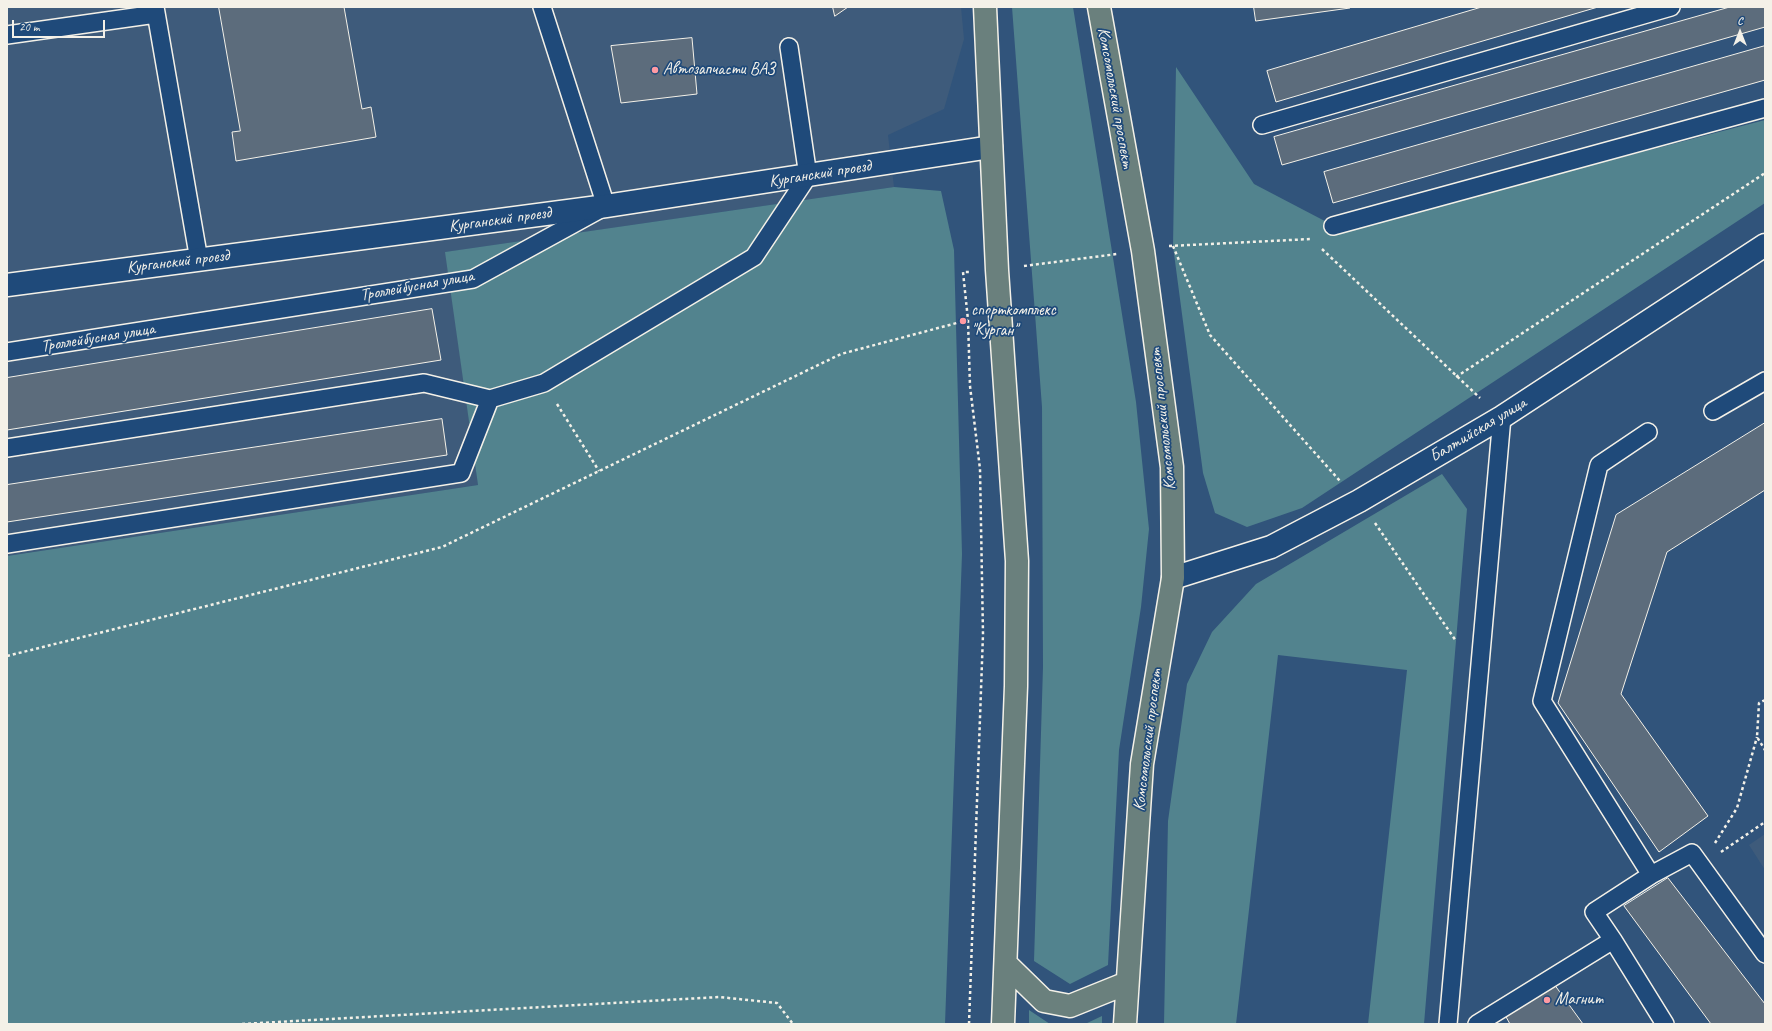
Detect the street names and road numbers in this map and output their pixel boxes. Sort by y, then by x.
street label: Комсомольский проспект [1093,26,1137,170]
street label: Курганский проезд [767,156,873,192]
street label: Курганский проезд [448,203,552,237]
street label: Курганский проезд [126,246,230,278]
street label: Троллейбусная улица [359,266,475,306]
street label: Троллейбусная улица [40,319,156,357]
street label: Комсомольский проспект [1145,347,1181,491]
street label: Балтийская улица [1426,393,1530,467]
street label: Комсомольский проспект [1129,668,1167,812]

